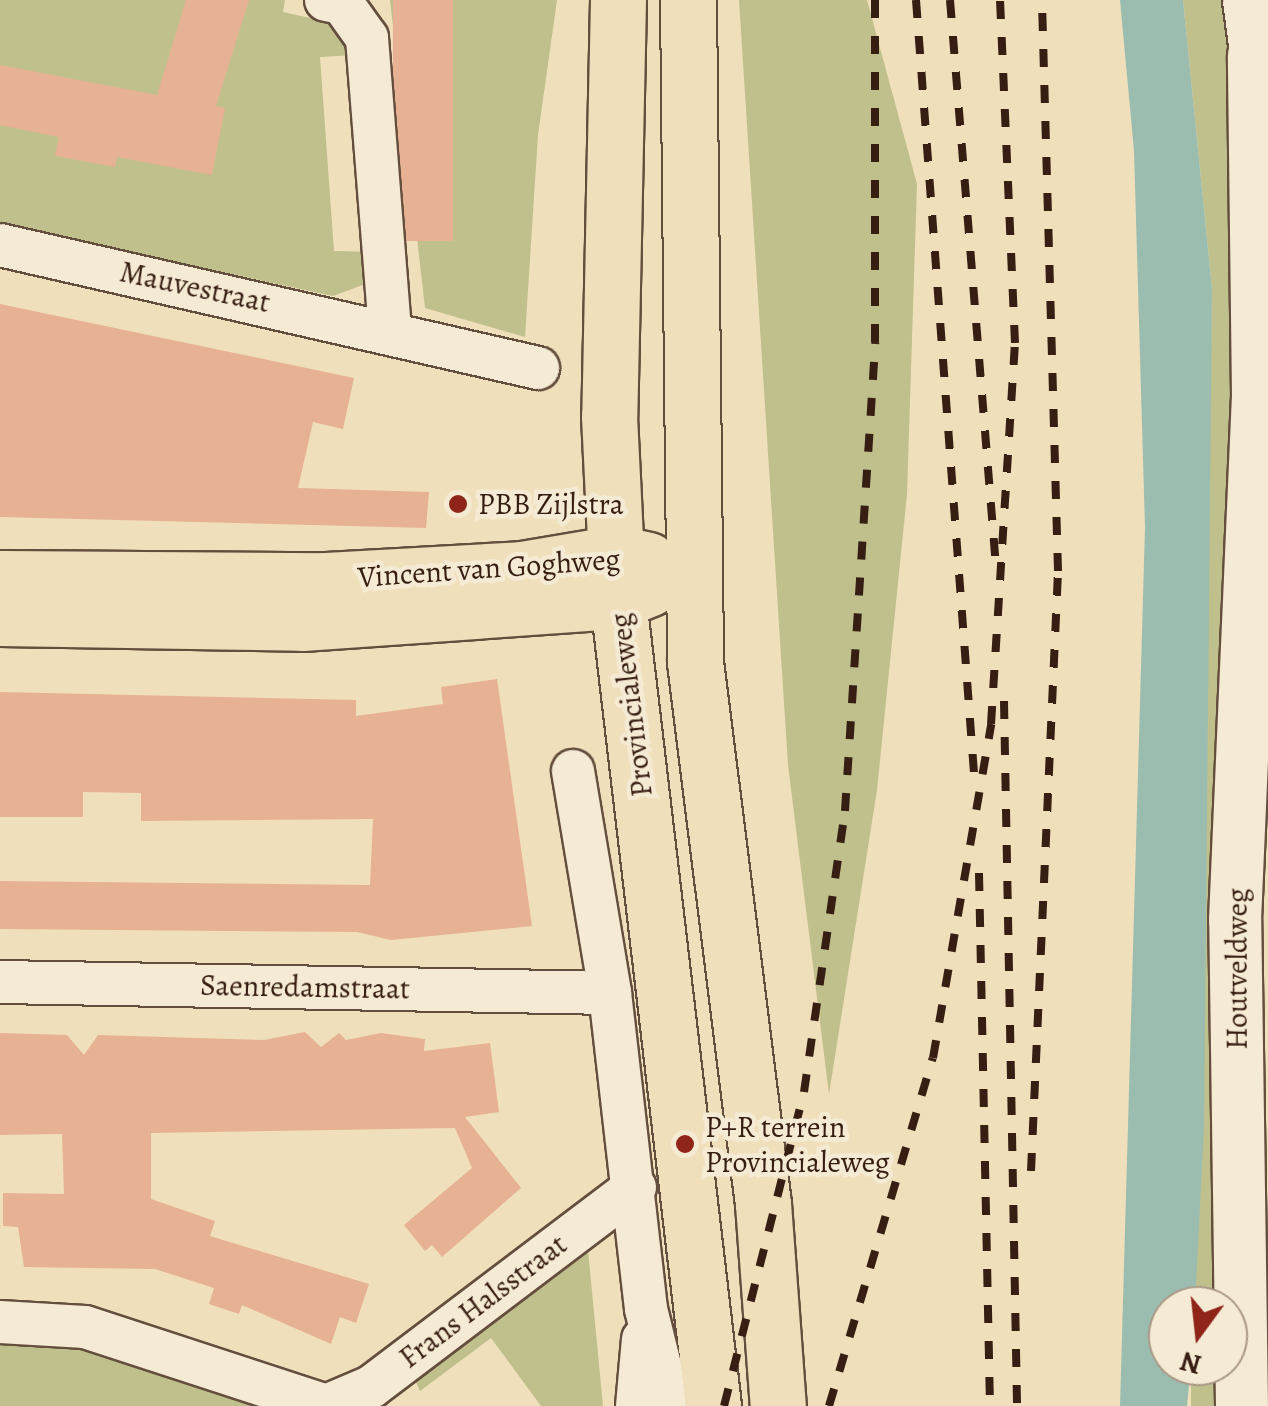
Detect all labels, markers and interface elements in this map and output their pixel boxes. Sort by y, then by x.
street label: Mauvestraat [117,254,273,320]
place label: PBB Zijlstra [478,486,624,522]
marker: PBB Zijlstra [447,493,469,515]
street label: Vincent van Goghweg [357,541,621,595]
street label: Provincialeweg [602,611,660,799]
street label: Houtveldweg [1219,888,1255,1050]
street label: Saenredamstraat [200,967,410,1007]
place label: P+R terrein Provincialeweg [705,1109,890,1180]
marker: P+R terrein Provincialeweg [674,1133,696,1155]
street label: Frans Halsstraat [392,1226,574,1376]
north arrow [1148,1286,1248,1386]
text: N [1176,1342,1206,1384]

